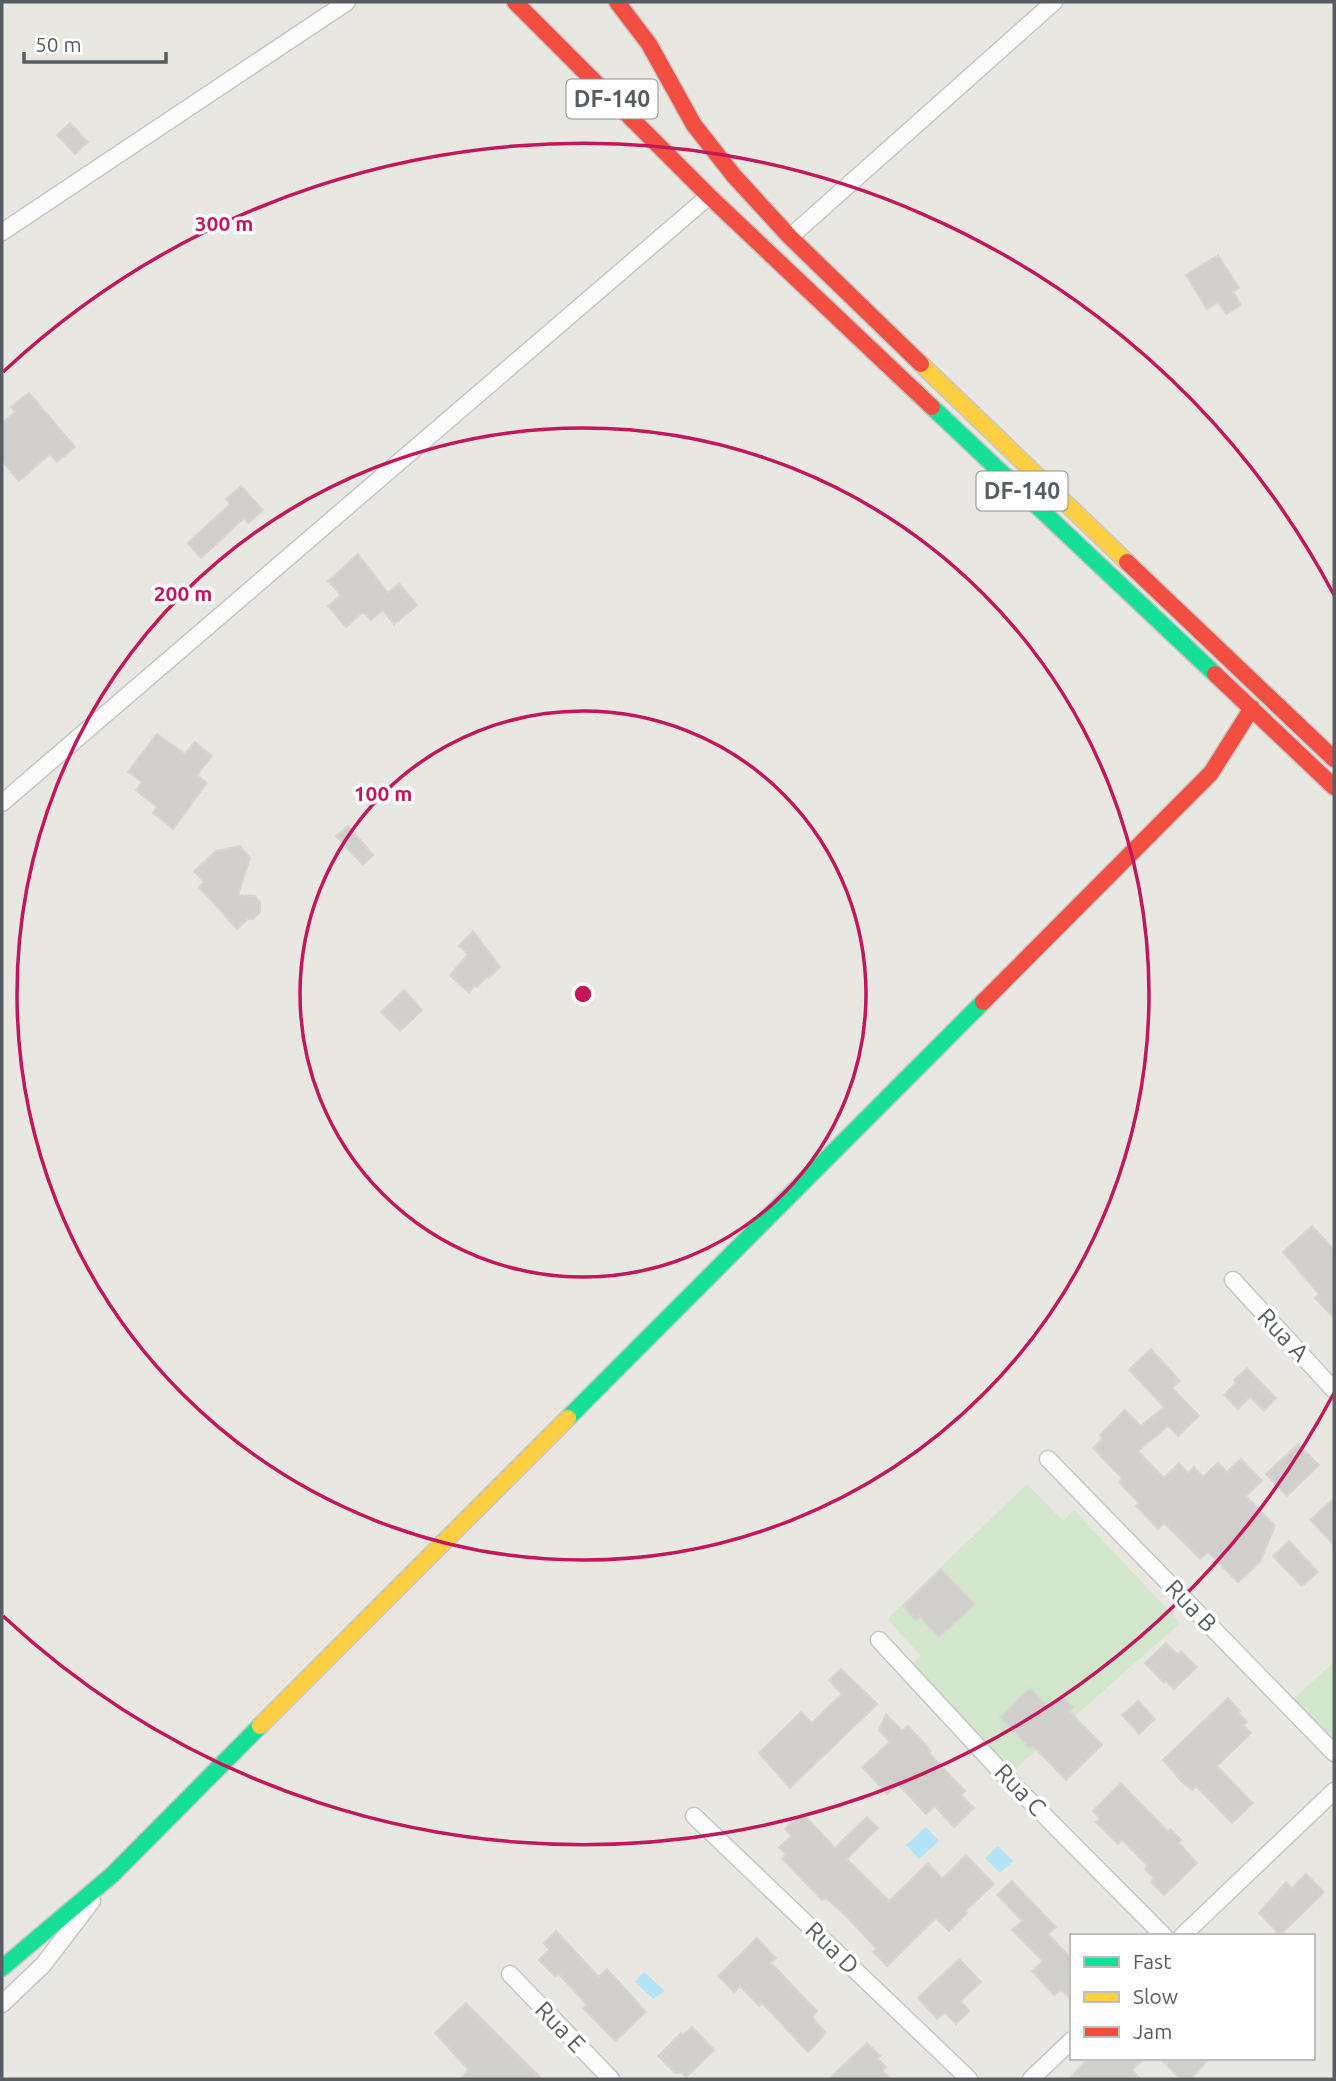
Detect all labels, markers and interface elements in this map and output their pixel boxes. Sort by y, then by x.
scale bar [24,21,166,65]
text: 50 m [35,32,82,56]
road number: DF-140 [566,80,658,118]
text: 300 m [195,211,253,235]
road number: DF-140 [976,471,1068,510]
text: 200 m [154,581,212,605]
text: 100 m [354,781,412,805]
centre of rings [571,982,595,1006]
street label: Rua A [1252,1303,1315,1367]
street label: Rua B [1160,1574,1223,1637]
street label: Rua C [989,1758,1052,1821]
street label: Rua D [800,1916,865,1979]
legend [1070,1934,1315,2060]
text: Fast [1133,1949,1171,1973]
text: Slow [1133,1984,1178,2008]
street label: Rua E [530,1996,591,2058]
text: Jam [1133,2019,1172,2043]

